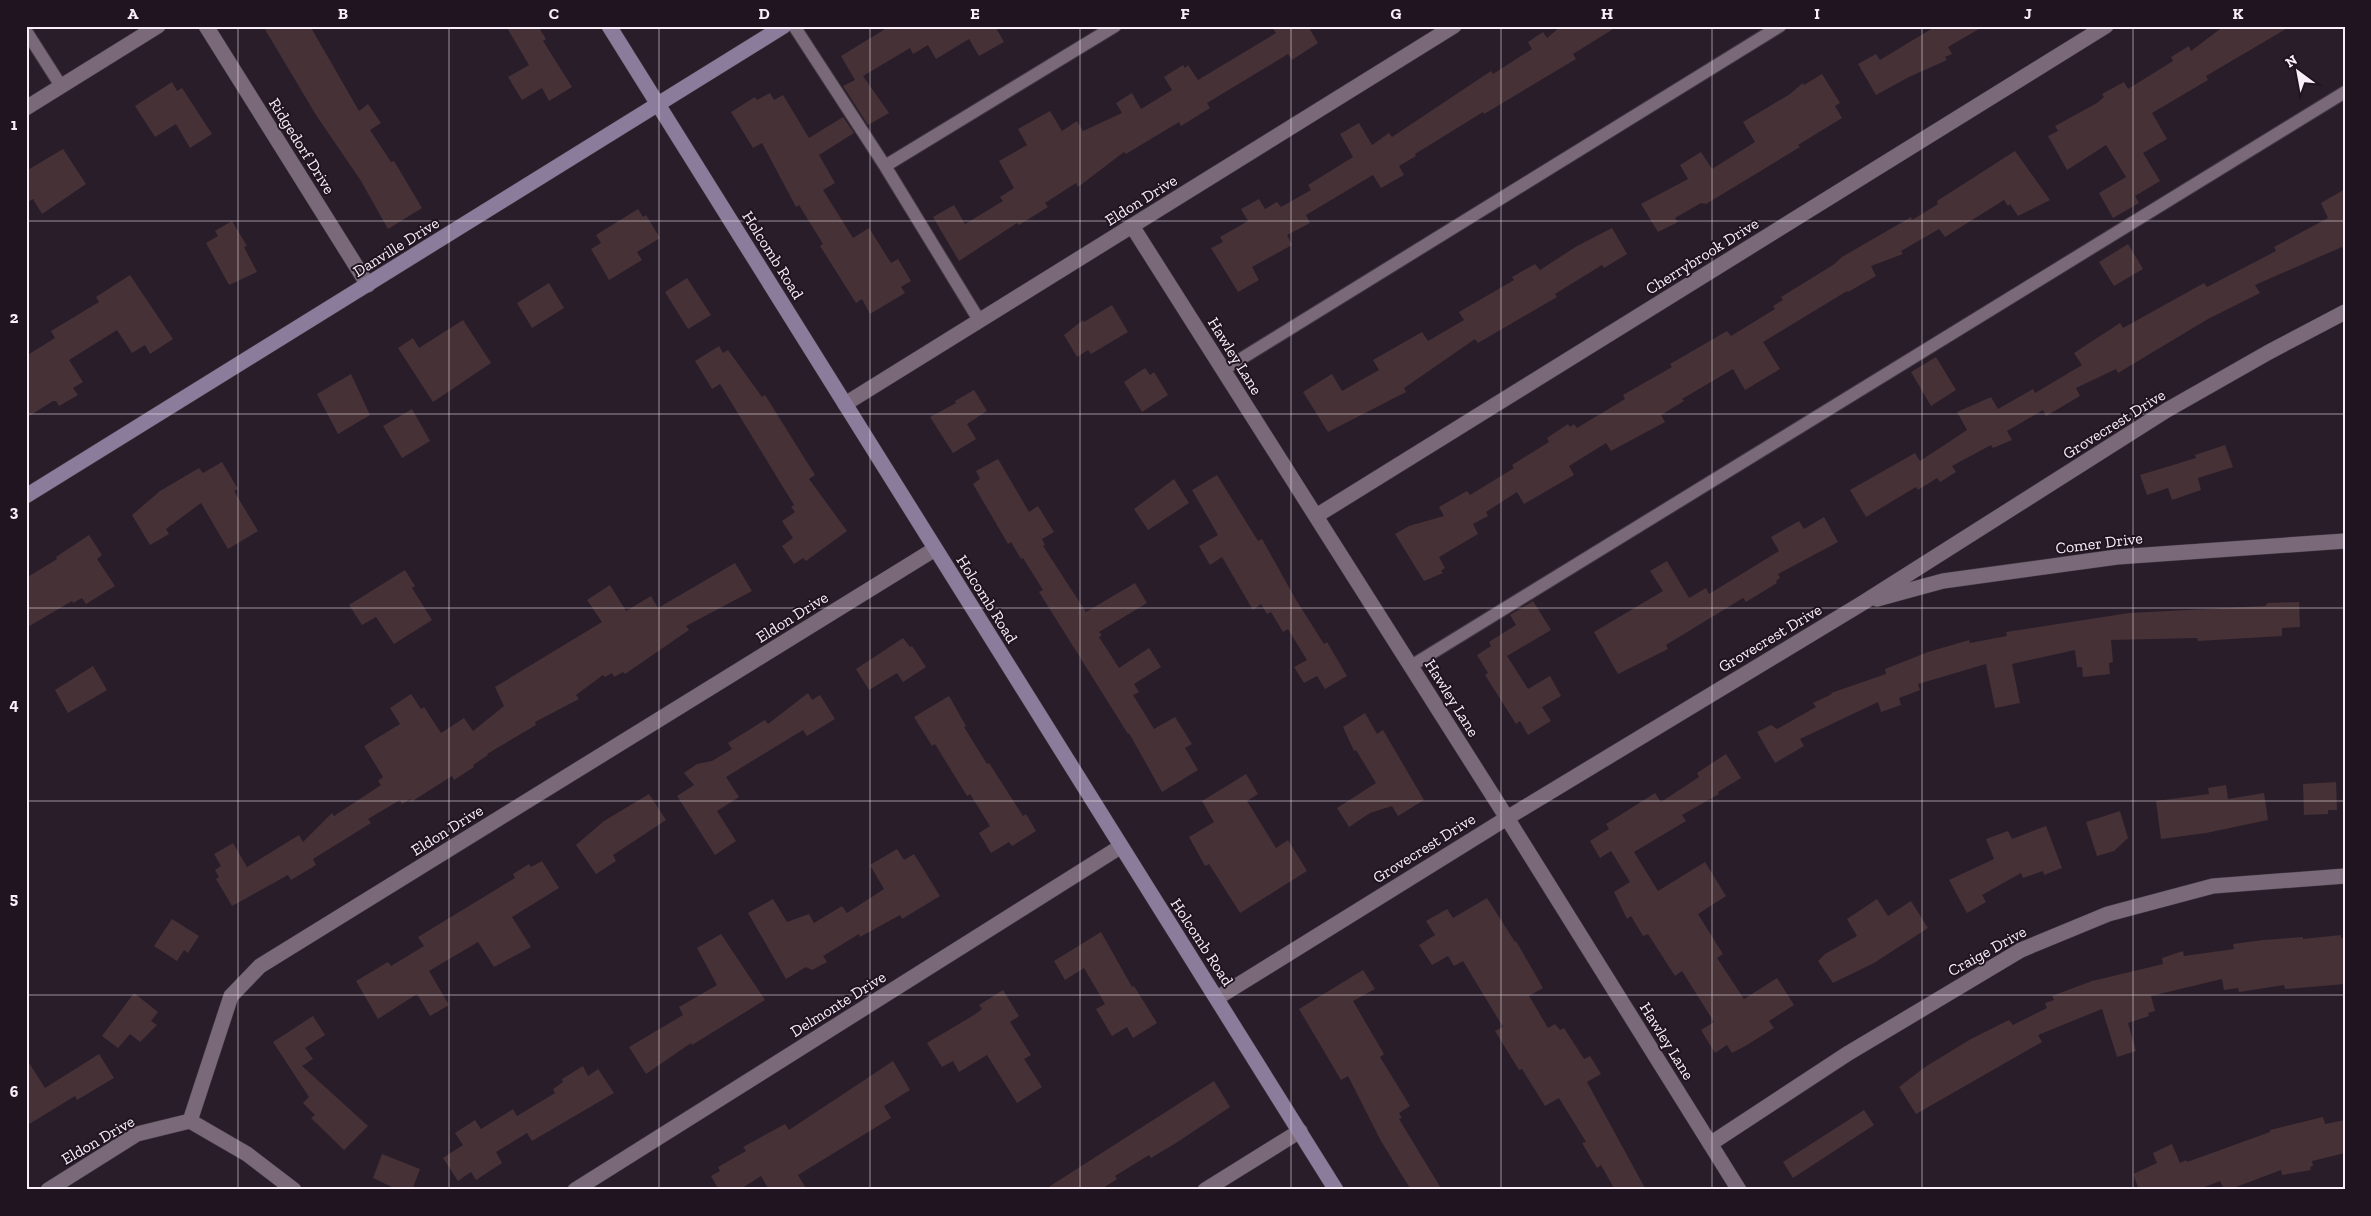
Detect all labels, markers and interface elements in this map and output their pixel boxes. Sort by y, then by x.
text: A [128,4,139,23]
text: B [338,4,348,23]
text: C [549,4,559,23]
text: D [758,4,770,23]
text: E [970,4,980,23]
text: F [1180,4,1190,23]
text: G [1391,4,1402,23]
text: H [1601,4,1613,23]
text: I [1814,4,1820,23]
text: J [2024,4,2032,23]
text: K [2233,4,2244,23]
north arrow [2274,48,2324,98]
text: N [2282,51,2301,71]
street label: Ridgedorf Drive [265,95,339,197]
text: 1 [11,115,18,134]
street label: Eldon Drive [1102,170,1180,230]
street label: Holcomb Road [738,207,808,303]
street label: Danville Drive [350,213,442,281]
street label: Cherrybrook Drive [1642,214,1762,298]
text: 2 [10,308,19,327]
street label: Hawley Lane [1204,314,1266,398]
street label: Grovecrest Drive [2059,385,2169,463]
text: 3 [10,502,19,521]
street label: Comer Drive [2054,528,2144,558]
street label: Holcomb Road [952,551,1022,647]
street label: Eldon Drive [753,587,831,647]
street label: Grovecrest Drive [1715,600,1825,676]
street label: Hawley Lane [1421,656,1483,740]
text: 4 [9,695,19,714]
street label: Eldon Drive [408,800,486,860]
street label: Grovecrest Drive [1369,809,1479,887]
text: 5 [10,889,18,908]
street label: Holcomb Road [1167,895,1237,989]
street label: Craige Drive [1944,922,2030,980]
street label: Delmonte Drive [787,967,889,1041]
street label: Hawley Lane [1636,999,1698,1083]
text: 6 [10,1082,19,1101]
street label: Eldon Drive [58,1111,138,1169]

